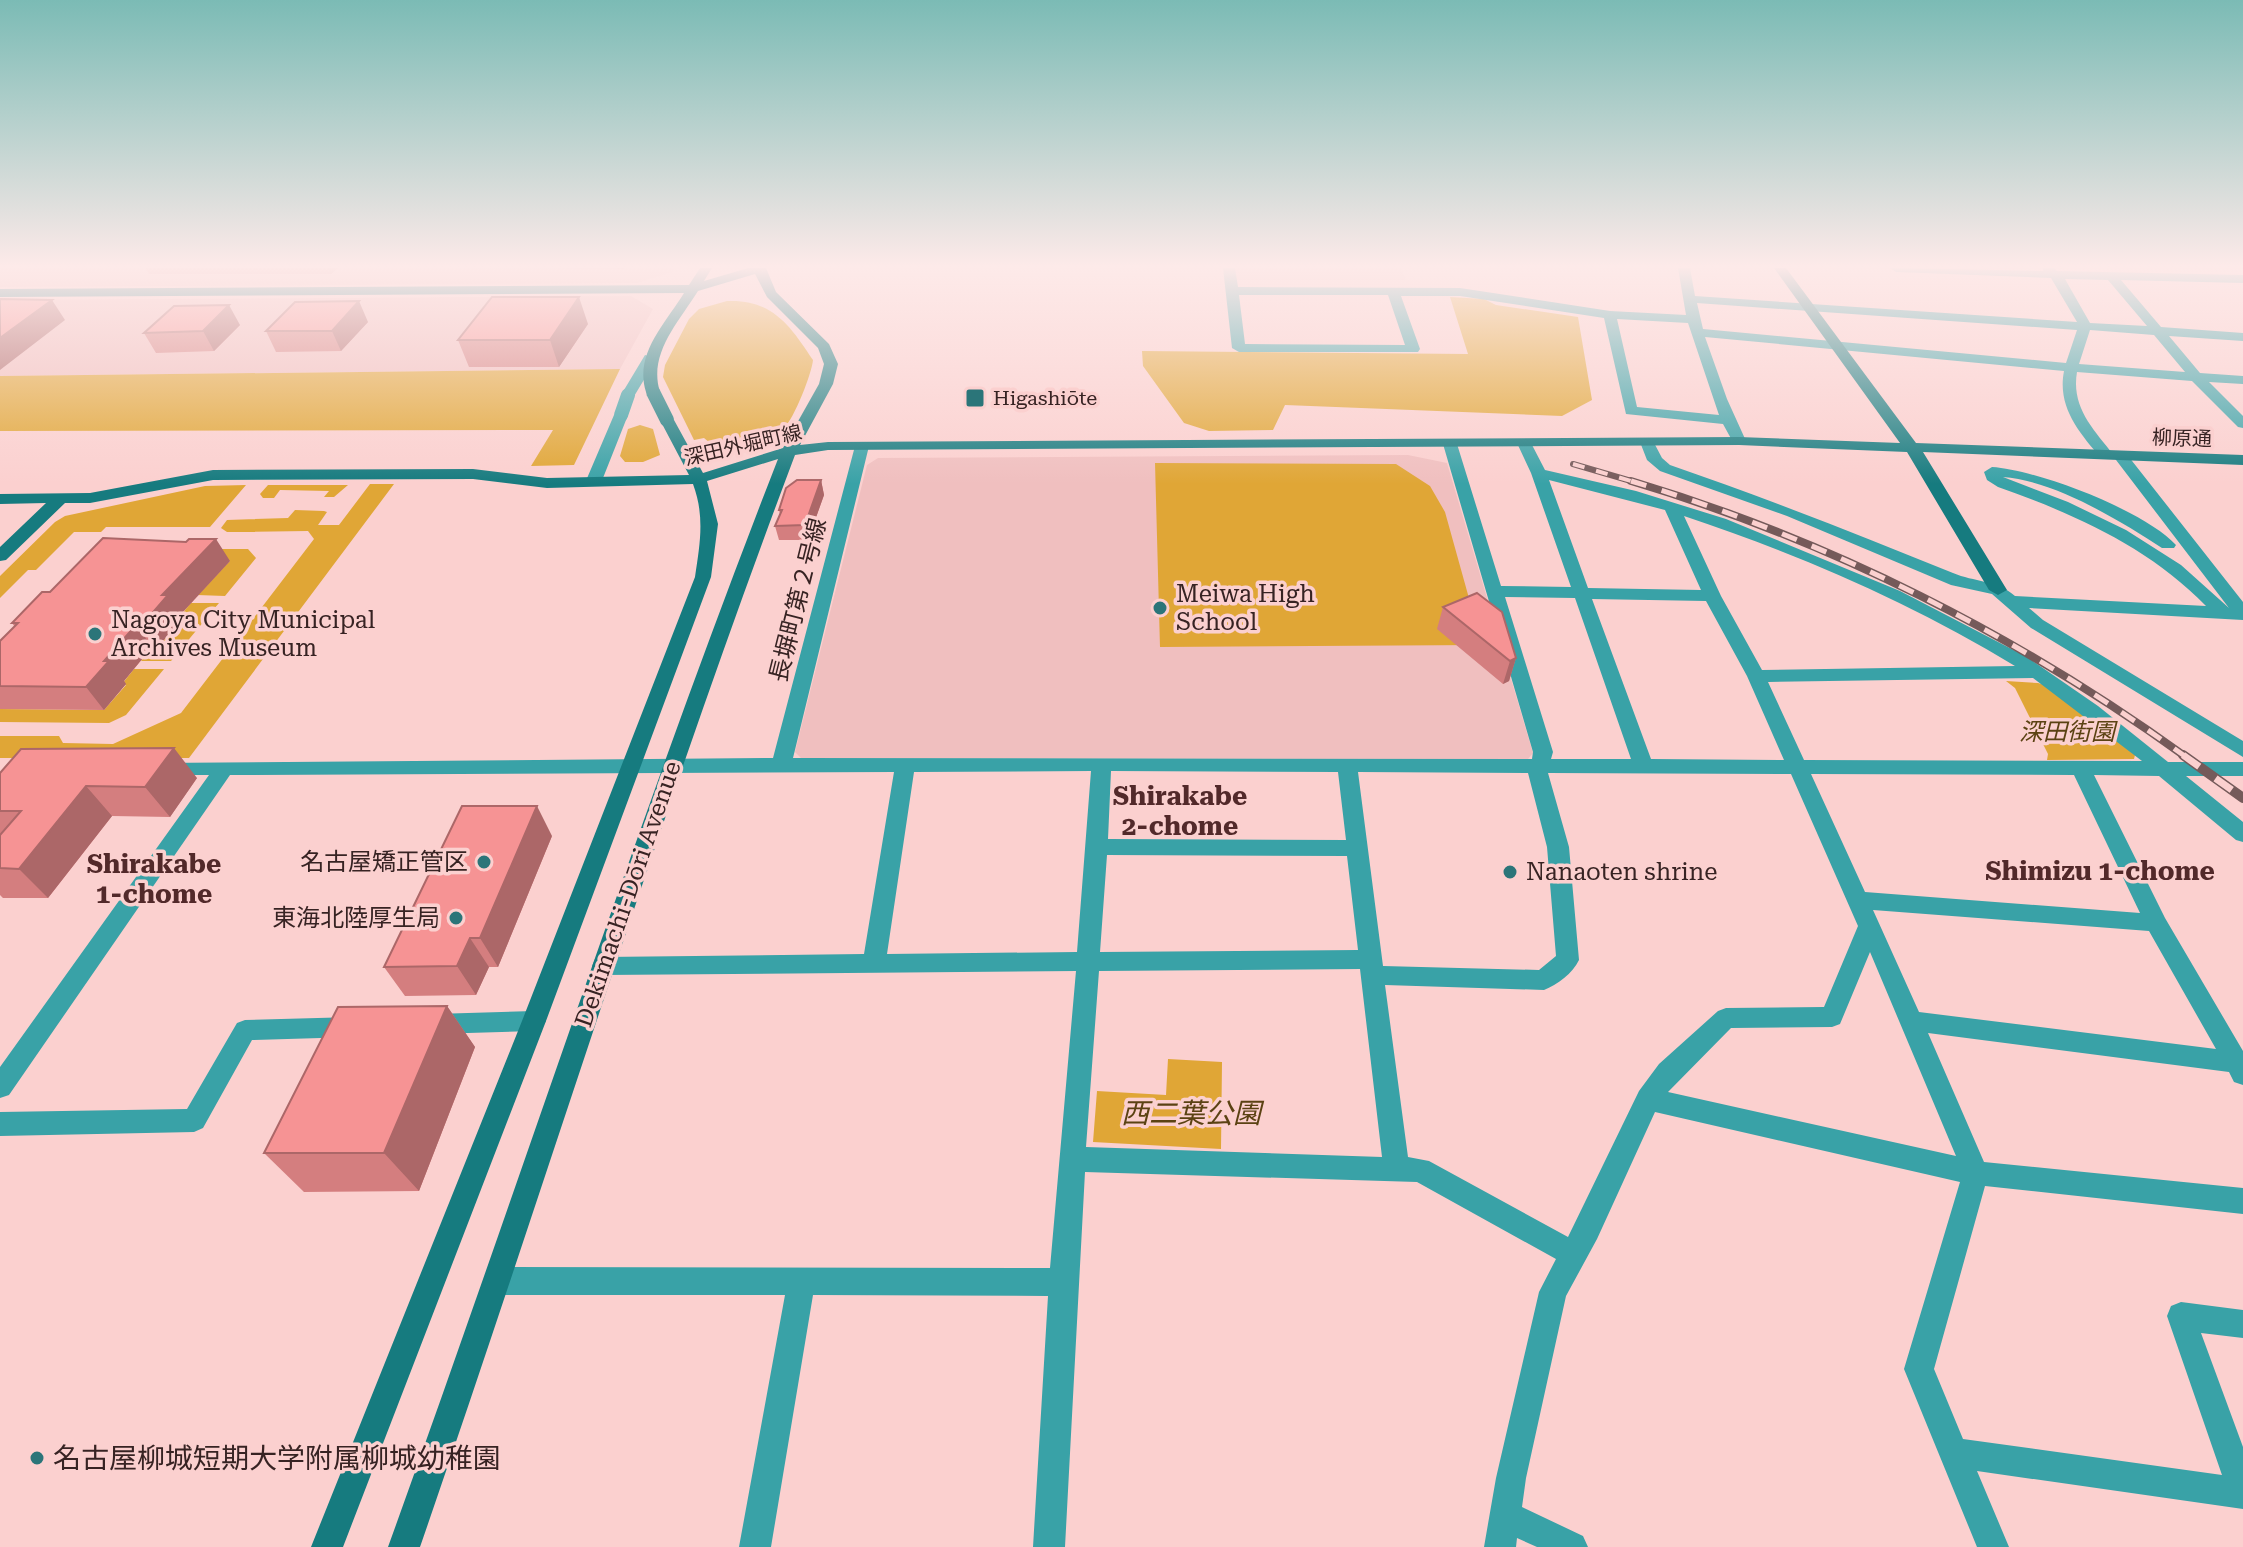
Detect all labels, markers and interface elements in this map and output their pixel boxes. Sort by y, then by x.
place label: Higashiōte [993,386,1097,410]
marker: Higashiōte [964,387,986,409]
street label: 深田外堀町線 [682,420,804,470]
street label: 柳原通 [2152,425,2212,451]
street label: 長塀町第２号線 [764,515,832,685]
place label: Meiwa High School [1176,580,1315,636]
marker: Meiwa High School [1151,599,1169,617]
place label: Nagoya City Municipal Archives Museum [111,606,375,662]
marker: Nagoya City Municipal Archives Museum [86,625,104,643]
park label: 深田街園 [2019,718,2118,746]
street label: Dekimachi-Dōri Avenue [569,757,687,1031]
district label: Shirakabe 2-chome [1113,781,1247,841]
place label: 名古屋矯正管区 [300,848,468,876]
district label: Shirakabe 1-chome [87,849,221,909]
marker: 名古屋矯正管区 [475,853,493,871]
district label: Shimizu 1-chome [1985,856,2215,886]
place label: Nanaoten shrine [1526,858,1717,886]
marker: Nanaoten shrine [1501,863,1519,881]
place label: 東海北陸厚生局 [272,904,440,932]
marker: 東海北陸厚生局 [447,909,465,927]
park label: 西二葉公園 [1121,1097,1265,1130]
place label: 名古屋柳城短期大学附属柳城幼稚園 [53,1442,501,1475]
marker: 名古屋柳城短期大学附属柳城幼稚園 [28,1449,46,1467]

